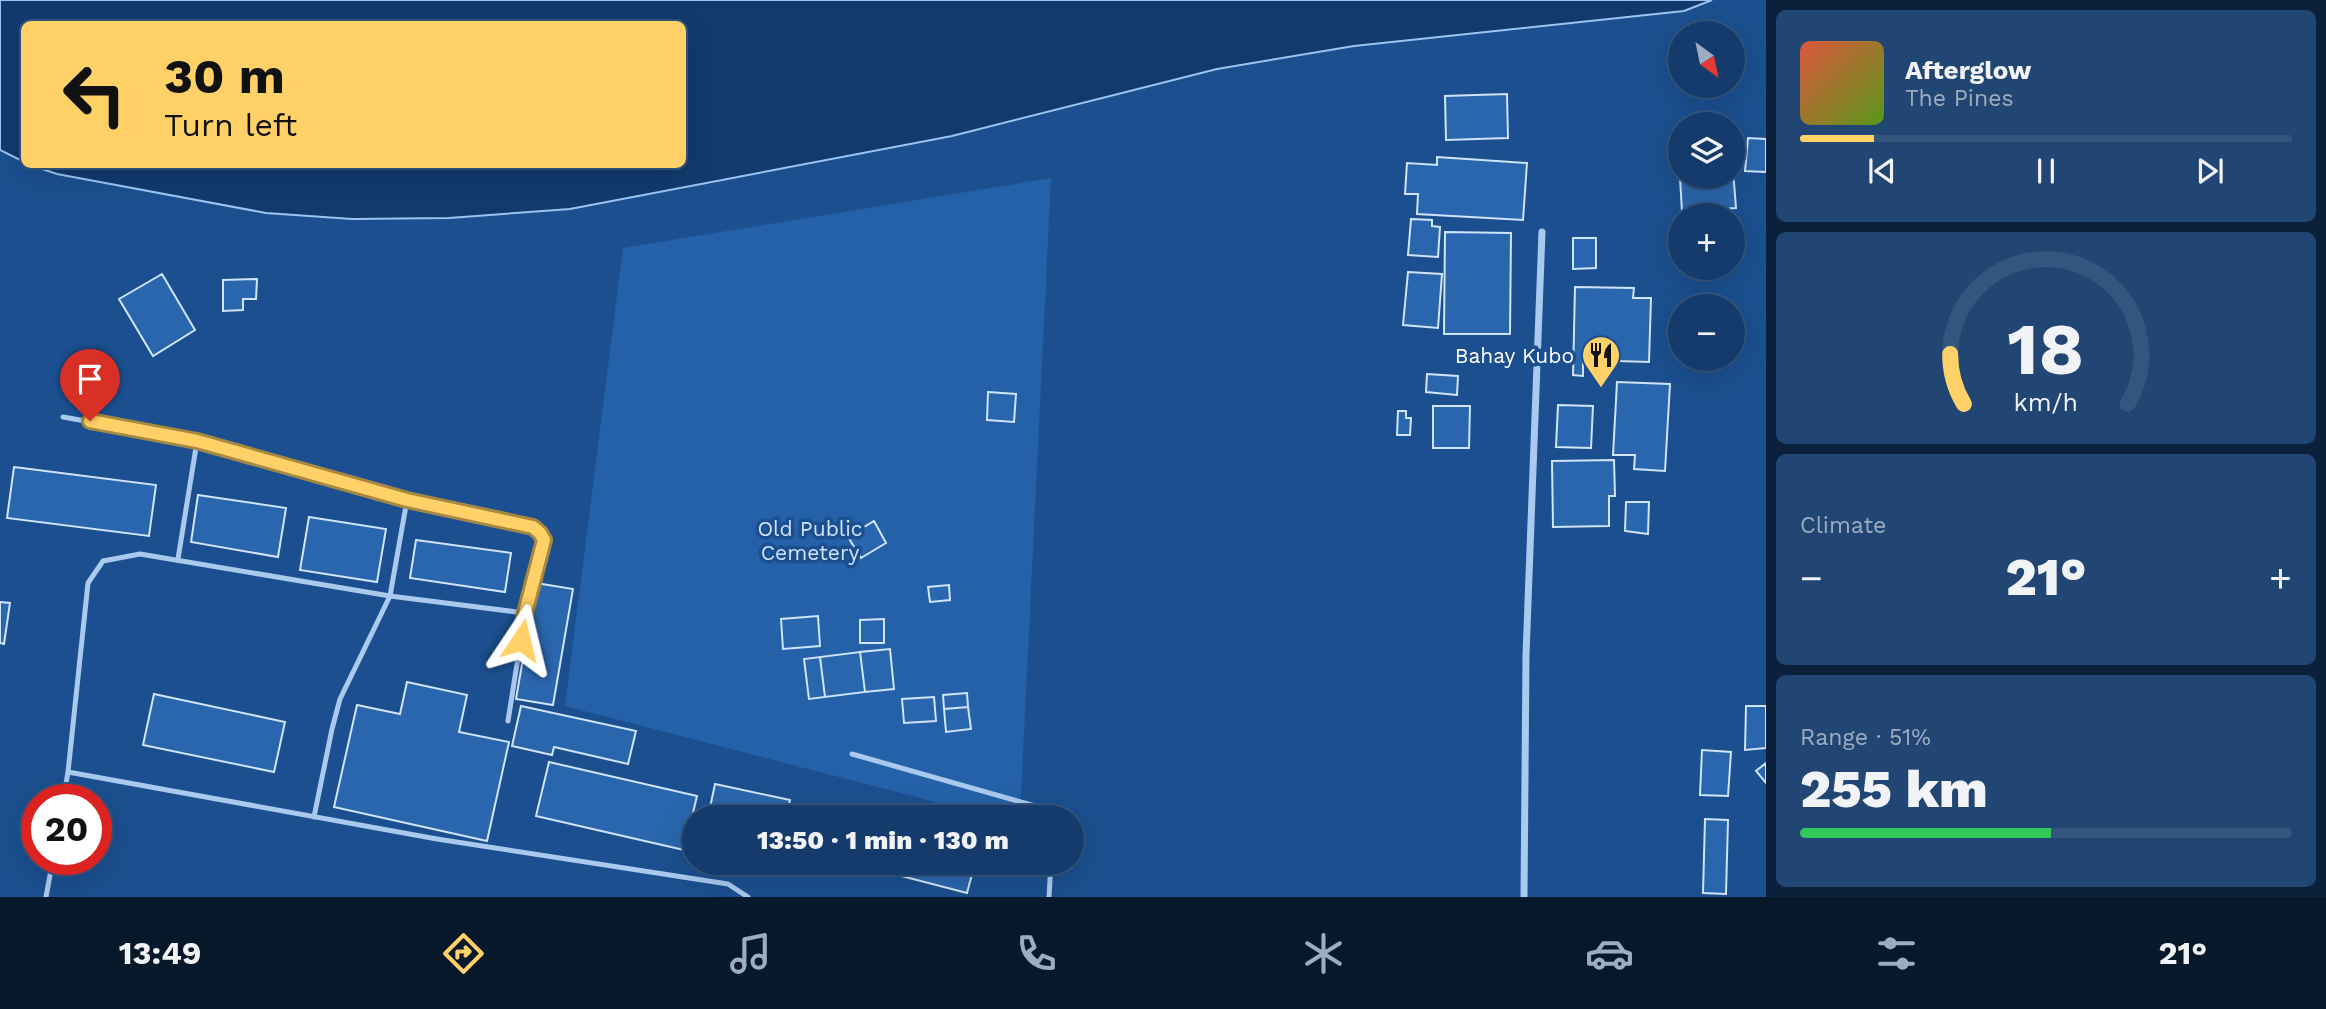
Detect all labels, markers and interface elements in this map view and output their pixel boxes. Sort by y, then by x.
north arrow [1668,21,1745,98]
map controls [1668,21,1745,371]
text: 30 m [164,47,285,105]
icon: left [49,49,140,140]
text: Afterglow [1905,55,2031,85]
text: The Pines [1905,85,2014,112]
text: Turn left [164,106,297,144]
button: layers [1668,112,1745,189]
icon: previous [1863,152,1901,190]
icon: pause [2027,152,2065,190]
icon: next [2191,152,2229,190]
button: + [1668,203,1745,280]
button: − [1668,294,1745,371]
text: 18 [2007,306,2085,392]
restaurant icon: Bahay Kubo [1580,334,1622,389]
place label: Bahay Kubo [1455,343,1574,368]
pin [60,349,120,421]
icon: arrive [71,360,109,398]
text: km/h [2014,387,2078,416]
text: Climate [1800,512,1886,539]
park label: Old Public Cemetery [757,516,863,565]
text: 21° [2006,547,2086,608]
text: − [1800,556,1823,600]
text: + [2269,556,2292,600]
position arrow [484,603,558,677]
text: Range · 51% [1800,724,1931,751]
text: 255 km [1800,759,1988,820]
speed limit sign: 20 [21,784,112,875]
text: 13:50 · 1 min · 130 m [757,825,1009,855]
icon: directions [439,929,488,978]
icon: music [726,929,775,978]
icon: phone [1012,929,1061,978]
icon: climate [1299,929,1348,978]
icon: car [1585,929,1634,978]
icon: filters [1872,929,1921,978]
text: 13:49 [119,934,202,972]
text: 21° [2158,934,2207,972]

